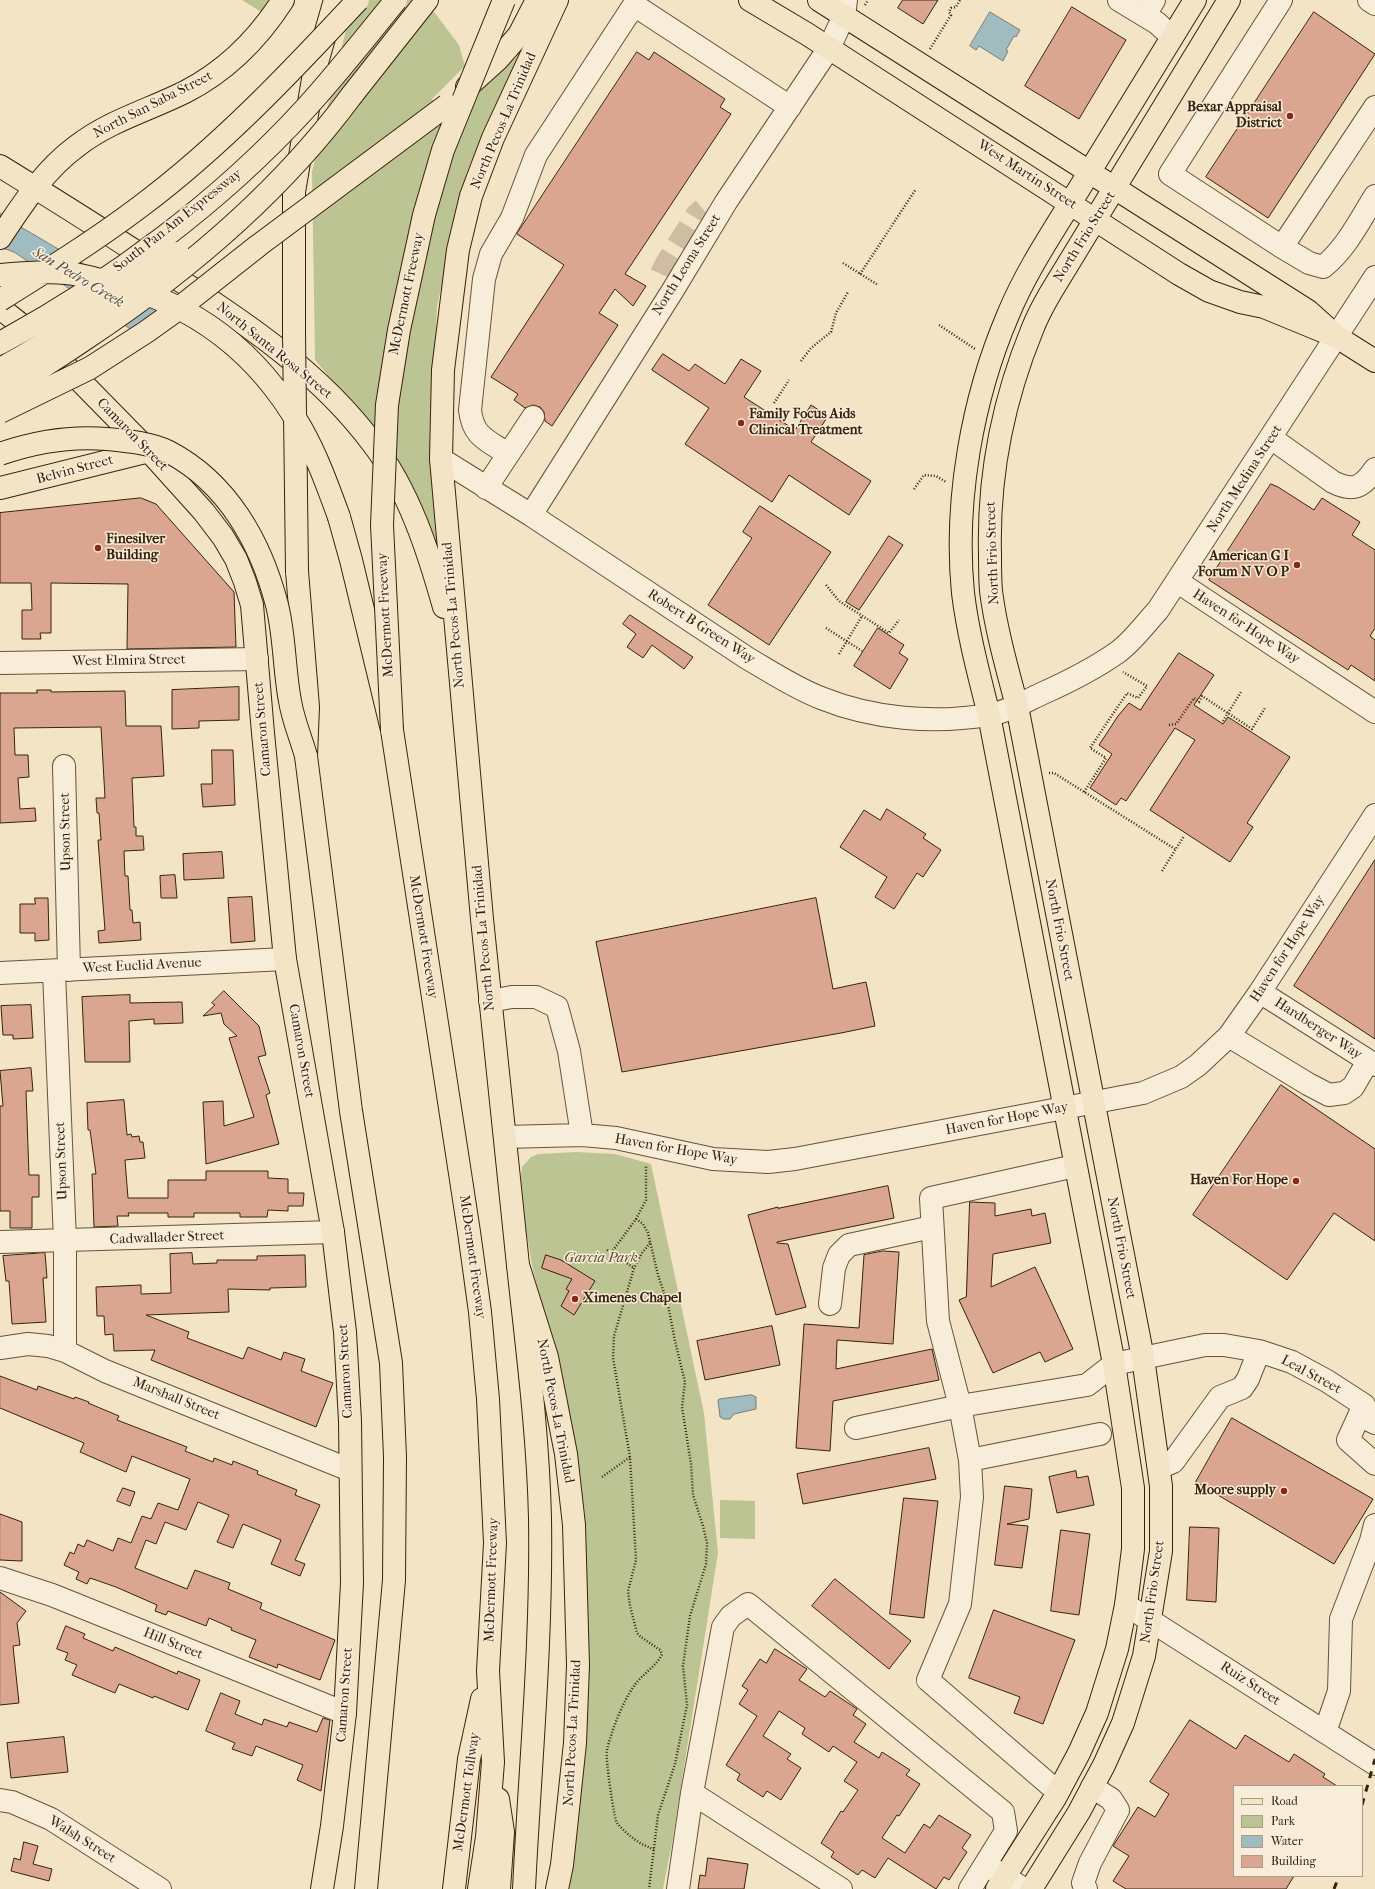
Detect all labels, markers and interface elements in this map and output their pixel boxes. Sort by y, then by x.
street label: North Pecos-La Trinidad [468,50,540,192]
street label: North San Saba Street [91,68,215,142]
place label: Bexar Appraisal District [1187,100,1282,132]
marker: Bexar Appraisal District [1285,111,1295,121]
street label: West Martin Street [974,137,1080,213]
street label: South Pan Am Expressway [111,166,245,276]
street label: North Frio Street [1050,189,1120,285]
street label: North Leona Street [649,211,725,319]
street label: McDermott Freeway [386,231,428,357]
water label: San Pedro Creek [29,244,127,312]
street label: North Santa Rosa Street [213,299,335,403]
street label: Camaron Street [93,395,171,475]
place label: Family Focus Aids Clinical Treatment [749,407,862,440]
marker: Family Focus Aids Clinical Treatment [736,418,746,428]
street label: North Medina Street [1204,422,1286,536]
street label: Belvin Street [35,452,115,488]
street label: North Frio Street [983,501,1003,605]
place label: Finesilver Building [106,532,165,564]
street label: North Pecos-La Trinidad [439,541,469,689]
marker: Finesilver Building [93,543,103,553]
place label: American G I Forum N V O P [1198,549,1289,582]
street label: McDermott Freeway [374,552,398,678]
marker: American G I Forum N V O P [1292,560,1302,570]
street label: Robert B Green Way [644,586,758,668]
street label: Haven for Hope Way [1189,586,1303,668]
street label: West Elmira Street [72,652,186,670]
street label: Camaron Street [250,681,276,777]
street label: Upson Street [57,792,75,872]
street label: North Pecos-La Trinidad [469,864,499,1012]
street label: McDermott Freeway [405,874,441,1000]
street label: North Frio Street [1041,877,1077,983]
street label: Haven for Hope Way [1247,892,1329,1006]
street label: West Euclid Avenue [82,954,202,978]
street label: Hardberger Way [1271,994,1365,1064]
street label: Camaron Street [284,1003,318,1099]
street label: Haven for Hope Way [944,1099,1070,1139]
street label: Upson Street [52,1121,72,1201]
street label: Haven for Hope Way [613,1131,739,1169]
place label: Haven For Hope [1190,1173,1288,1189]
marker: Haven For Hope [1291,1176,1301,1186]
street label: McDermott Freeway [455,1194,489,1320]
street label: North Frio Street [1103,1195,1139,1301]
street label: Cadwallader Street [109,1228,225,1248]
park label: Garcia Park [564,1251,638,1267]
place label: Ximenes Chapel [583,1291,682,1307]
marker: Ximenes Chapel [570,1294,580,1304]
street label: Camaron Street [335,1323,357,1419]
street label: North Pecos-La Trinidad [533,1337,577,1485]
street label: Leal Street [1278,1352,1344,1398]
street label: Marshall Street [130,1374,222,1424]
place label: Moore supply [1194,1483,1276,1499]
marker: Moore supply [1279,1486,1289,1496]
street label: McDermott Freeway [481,1517,503,1643]
street label: North Frio Street [1137,1539,1169,1645]
street label: Hill Street [141,1624,205,1664]
street label: Camaron Street [333,1647,357,1743]
street label: Ruiz Street [1217,1658,1283,1710]
street label: North Pecos-La Trinidad [561,1659,585,1807]
street label: McDermott Tollway [450,1731,484,1853]
legend [1233,1785,1363,1877]
text: Road [1271,1794,1298,1808]
street label: Walsh Street [45,1813,119,1867]
text: Park [1271,1814,1295,1828]
text: Water [1271,1834,1303,1848]
text: Building [1271,1854,1316,1868]

